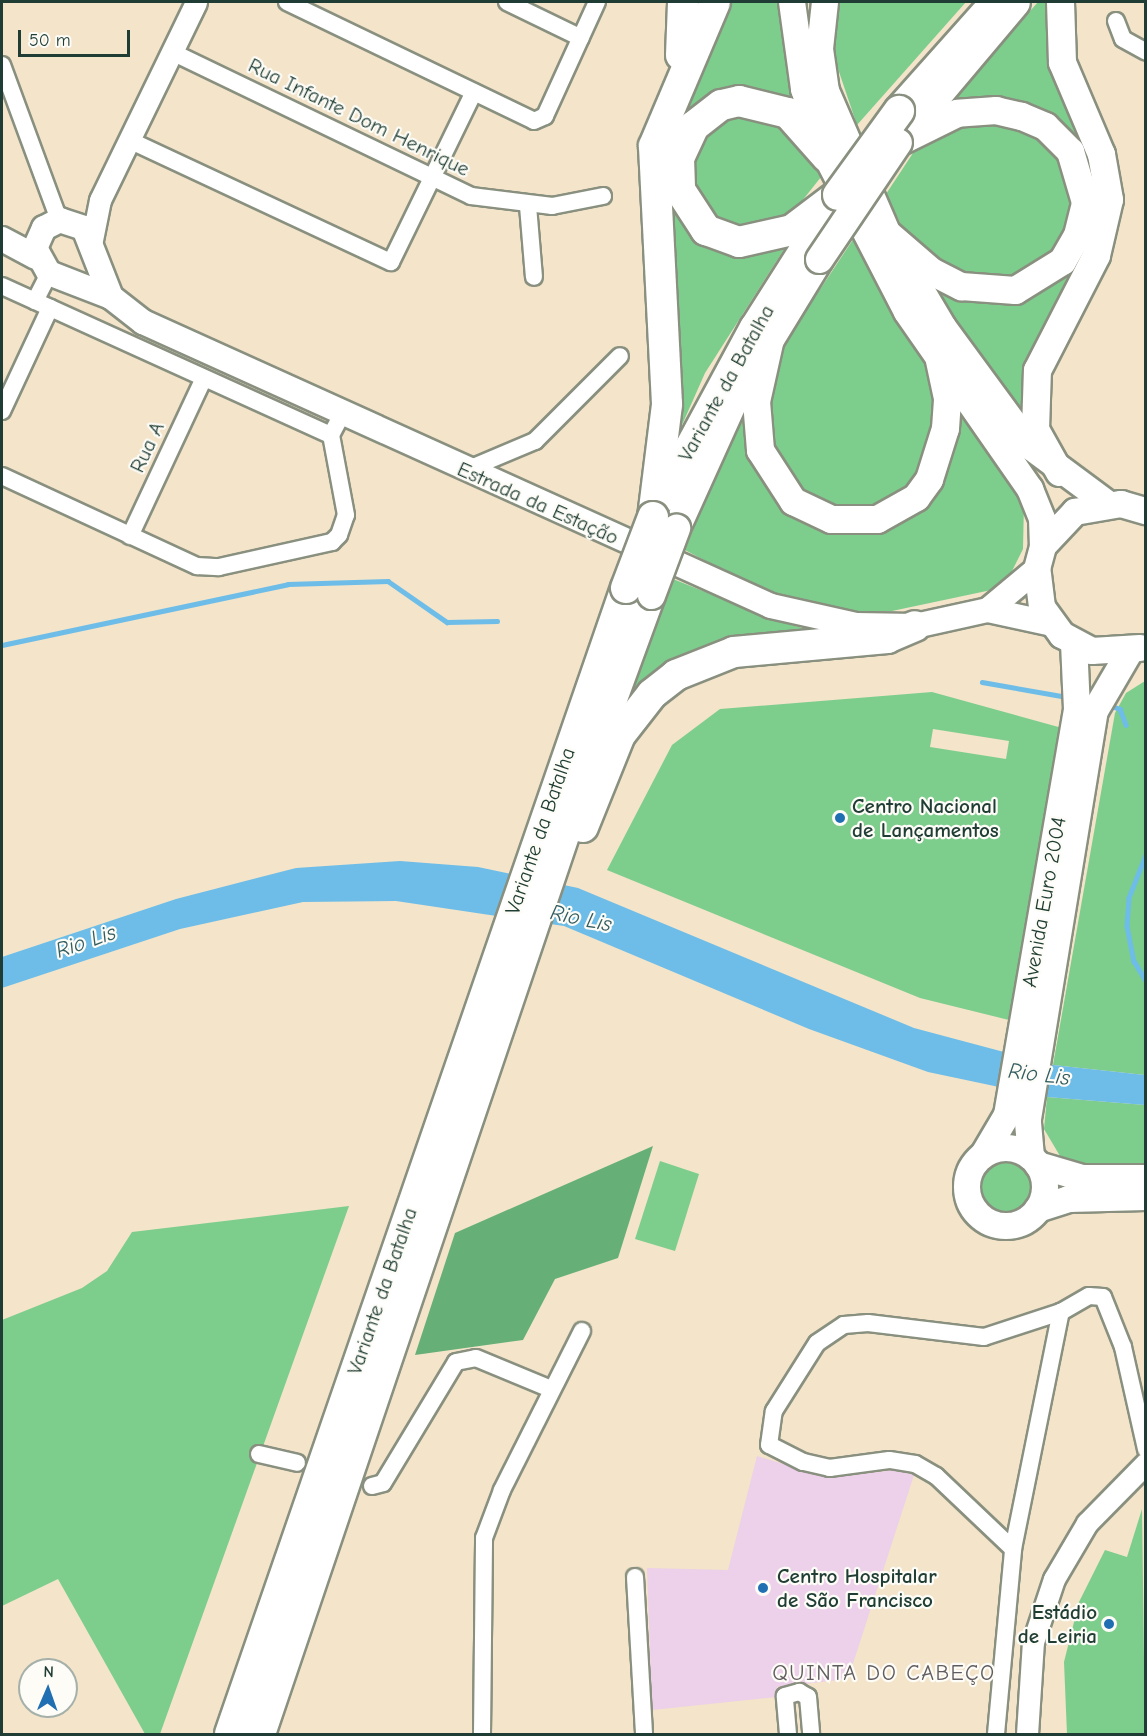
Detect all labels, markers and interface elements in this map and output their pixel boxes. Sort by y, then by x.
scale bar [21,18,134,56]
text: 50 m [29,30,71,51]
street label: Rua Infante Dom Henrique [244,52,474,182]
street label: Variante da Batalha [673,300,779,466]
street label: Rua A [124,418,170,476]
street label: Estrada da Estação [453,456,623,550]
street label: Variante da Batalha [500,744,580,918]
place label: Centro Nacional de Lançamentos [852,793,999,843]
marker: Centro Nacional de Lançamentos [833,811,847,825]
street label: Avenida Euro 2004 [1017,815,1071,989]
water label: Rio Lis [548,900,614,938]
water label: Rio Lis [52,919,120,965]
water label: Rio Lis [1007,1058,1071,1092]
street label: Variante da Batalha [342,1204,422,1378]
place label: Centro Hospitalar de São Francisco [777,1563,937,1613]
marker: Centro Hospitalar de São Francisco [754,1579,772,1597]
place label: Estádio de Leiria [1018,1599,1097,1649]
marker: Estádio de Leiria [1102,1617,1116,1631]
north arrow [18,1658,78,1718]
district label: QUINTA DO CABEÇO [772,1661,996,1687]
text: N [43,1663,54,1681]

